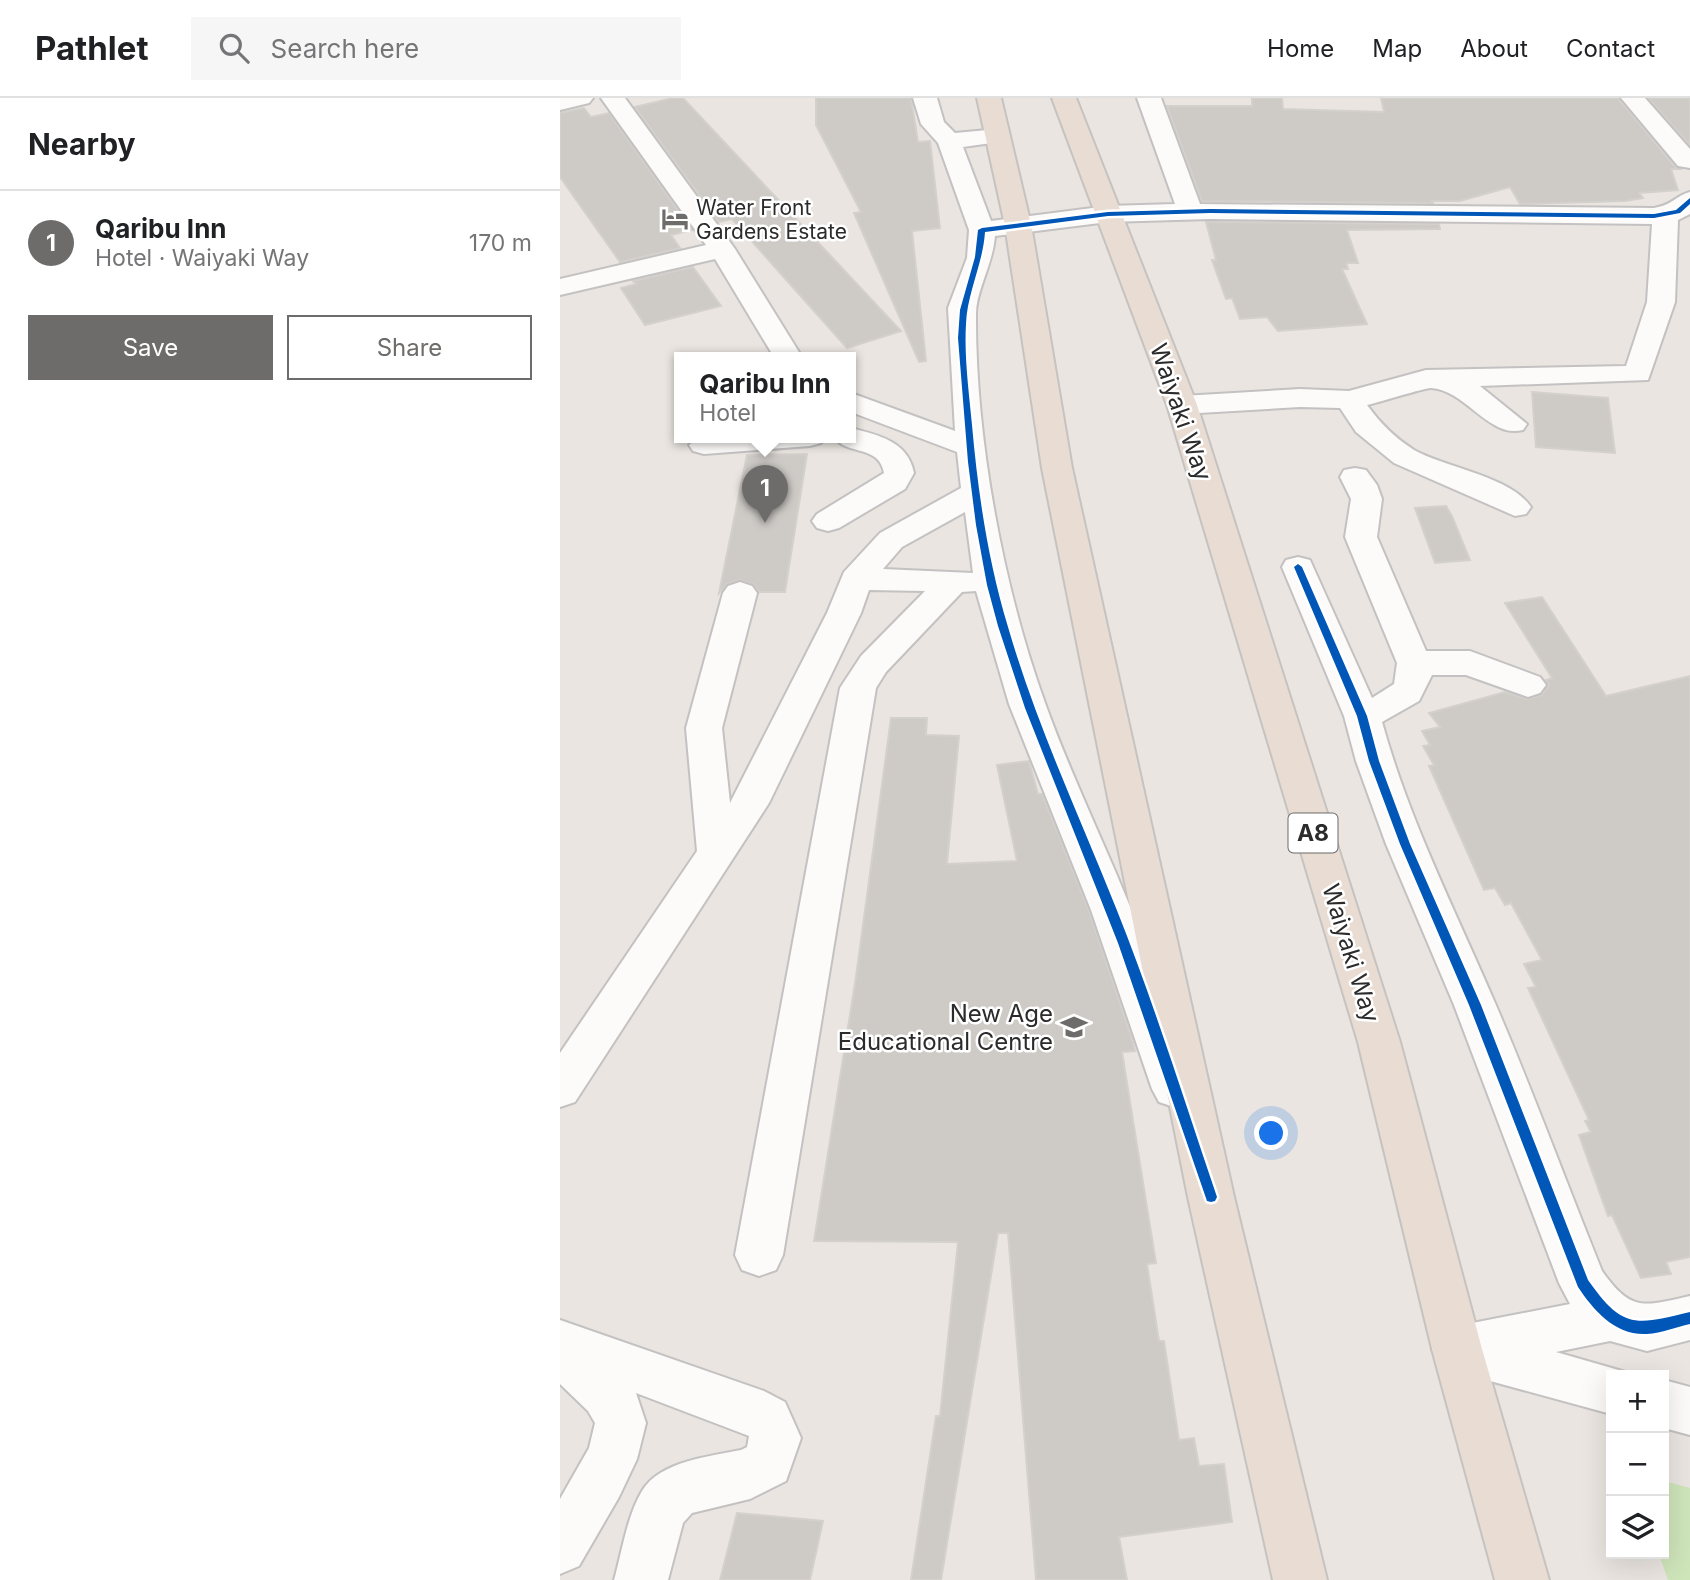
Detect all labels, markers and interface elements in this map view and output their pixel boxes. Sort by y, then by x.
search box [191,17,681,80]
text: Pathlet [35,28,149,68]
icon: search [215,29,253,67]
text: Search here [271,33,419,64]
text: Home [1267,34,1334,63]
text: Map [1372,34,1422,63]
text: About [1460,34,1528,63]
text: Contact [1566,34,1655,63]
text: Nearby [28,126,136,162]
place label: Water Front Gardens Estate [696,195,847,244]
hotel icon: Water Front Gardens Estate [660,204,690,234]
text: Qaribu Inn [95,213,227,244]
text: 1 [46,229,56,257]
text: 170 m [469,229,532,257]
text: Hotel · Waiyaki Way [95,244,309,272]
button: Save [28,315,273,380]
button: Share [287,315,532,380]
street label: Waiyaki Way [1144,340,1218,484]
popup [674,352,856,443]
text: Qaribu Inn [699,368,831,399]
text: Hotel [699,399,756,427]
pin: 1 [742,465,788,523]
road number: A8 [1288,814,1338,852]
street label: Waiyaki Way [1316,880,1386,1026]
place label: New Age Educational Centre [838,999,1053,1056]
school or university icon: New Age Educational Centre [1059,1012,1089,1042]
your location [1254,1116,1288,1150]
map controls [1606,1370,1669,1559]
button: + [1606,1370,1669,1433]
button: − [1606,1433,1669,1496]
button: layers [1606,1496,1669,1559]

